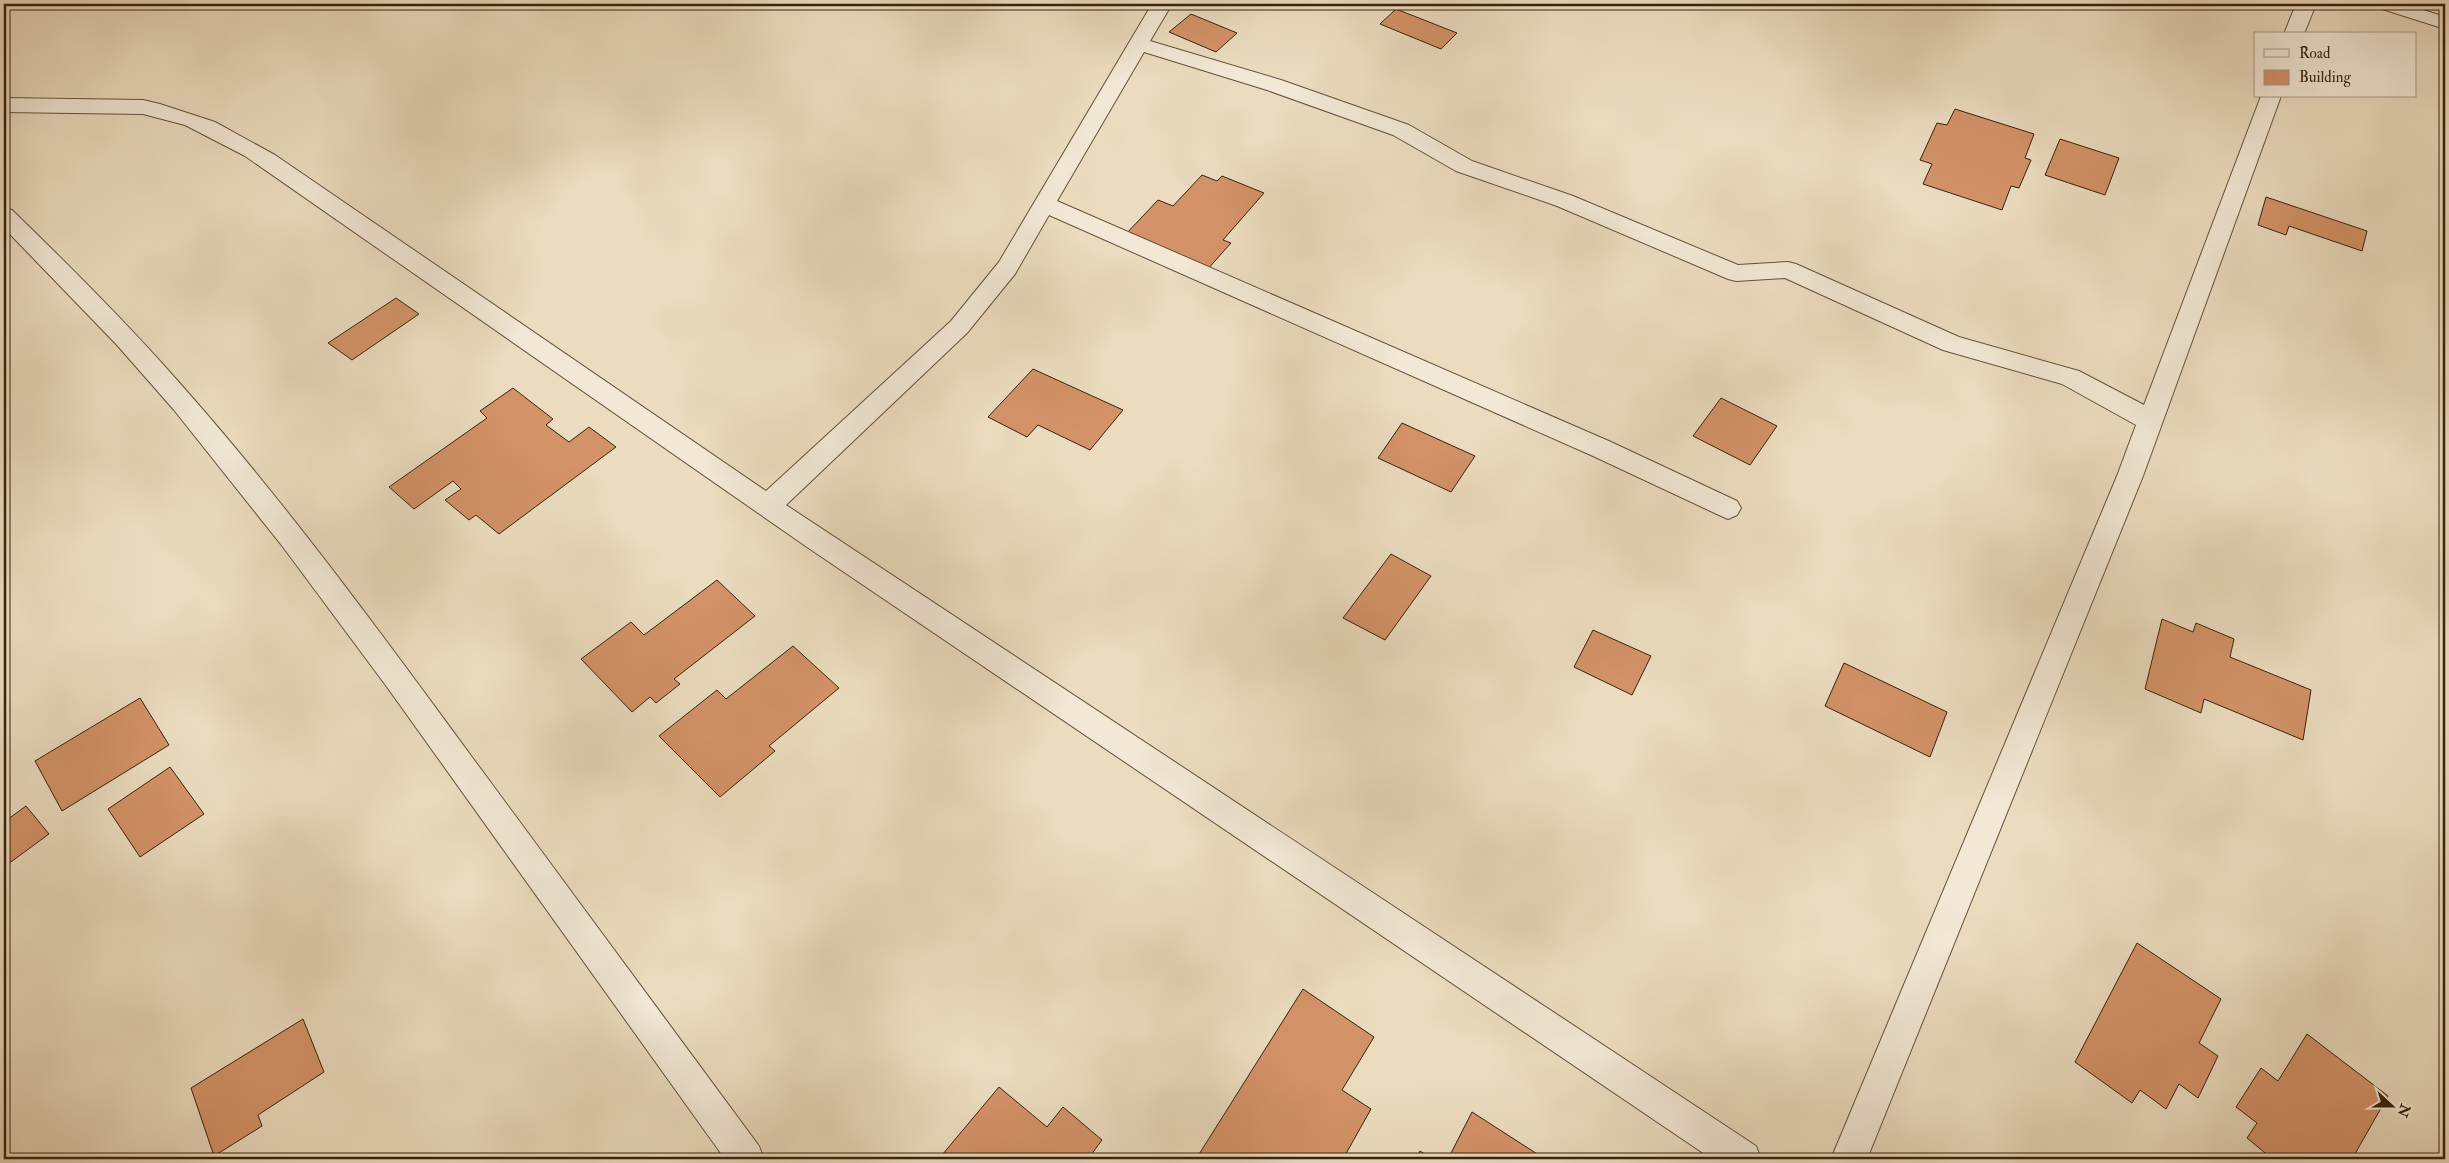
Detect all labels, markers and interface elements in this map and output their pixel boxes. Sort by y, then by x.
legend [2254,32,2416,98]
text: Road [2299,44,2331,63]
text: Building [2299,68,2351,87]
north arrow [2366,1080,2416,1130]
text: N [2393,1101,2414,1120]

